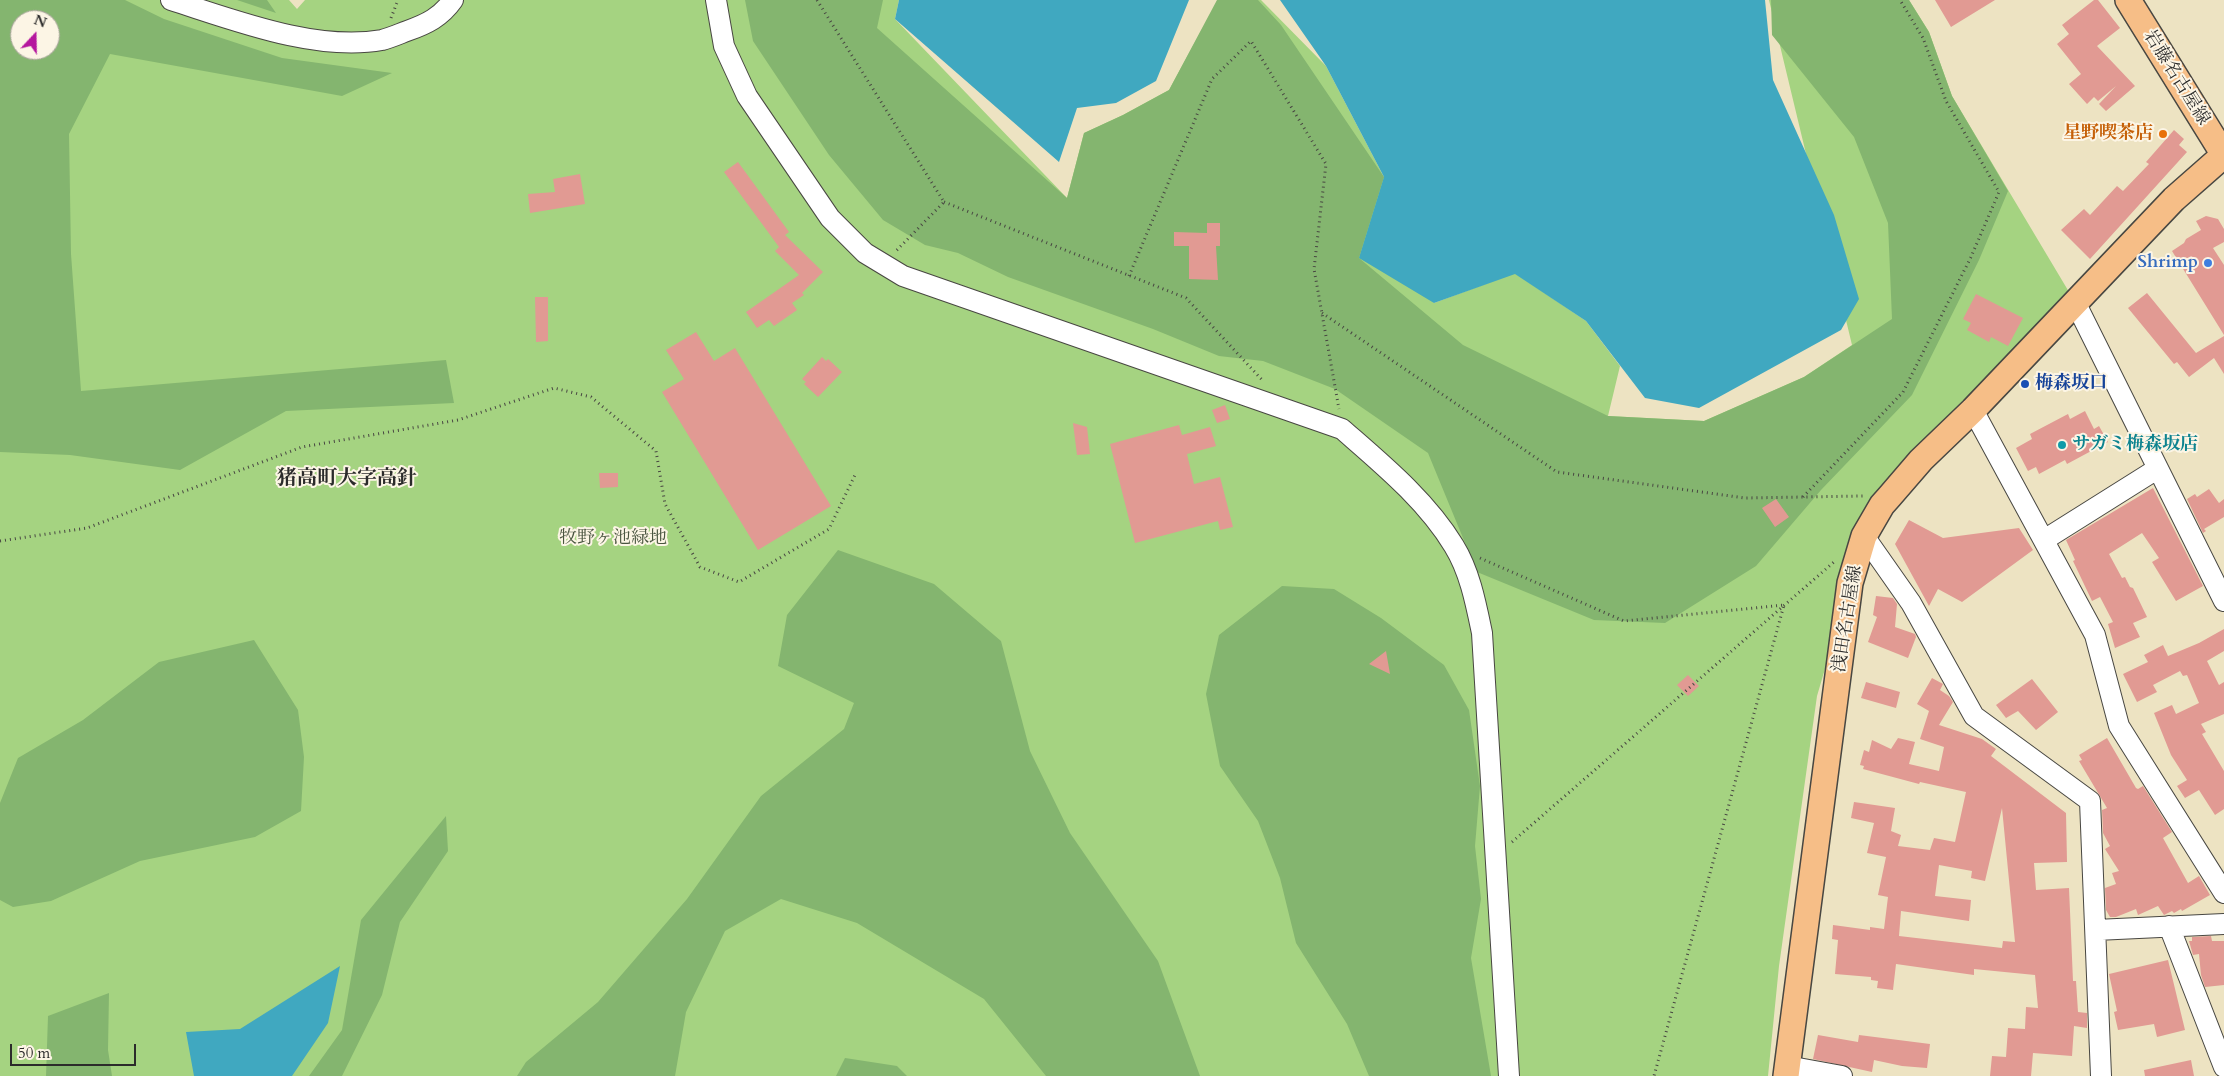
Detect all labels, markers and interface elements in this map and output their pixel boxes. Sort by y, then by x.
north arrow [10,10,60,60]
text: N [31,10,49,33]
street label: 岩藤名古屋線 [2138,26,2214,130]
place label: 星野喫茶店 [2063,123,2153,145]
marker: 星野喫茶店 [2157,128,2169,140]
place label: Shrimp [2137,252,2198,274]
marker: Shrimp [2202,257,2214,269]
place label: 梅森坂口 [2035,373,2107,395]
marker: 梅森坂口 [2019,378,2031,390]
place label: サガミ梅森坂店 [2072,434,2198,456]
marker: サガミ梅森坂店 [2056,439,2068,451]
district label: 猪高町大字高針 [277,467,417,491]
park label: 牧野ヶ池緑地 [559,528,667,550]
street label: 浅田名古屋線 [1829,564,1867,674]
scale bar [12,1034,139,1066]
text: 50 m [18,1043,50,1063]

